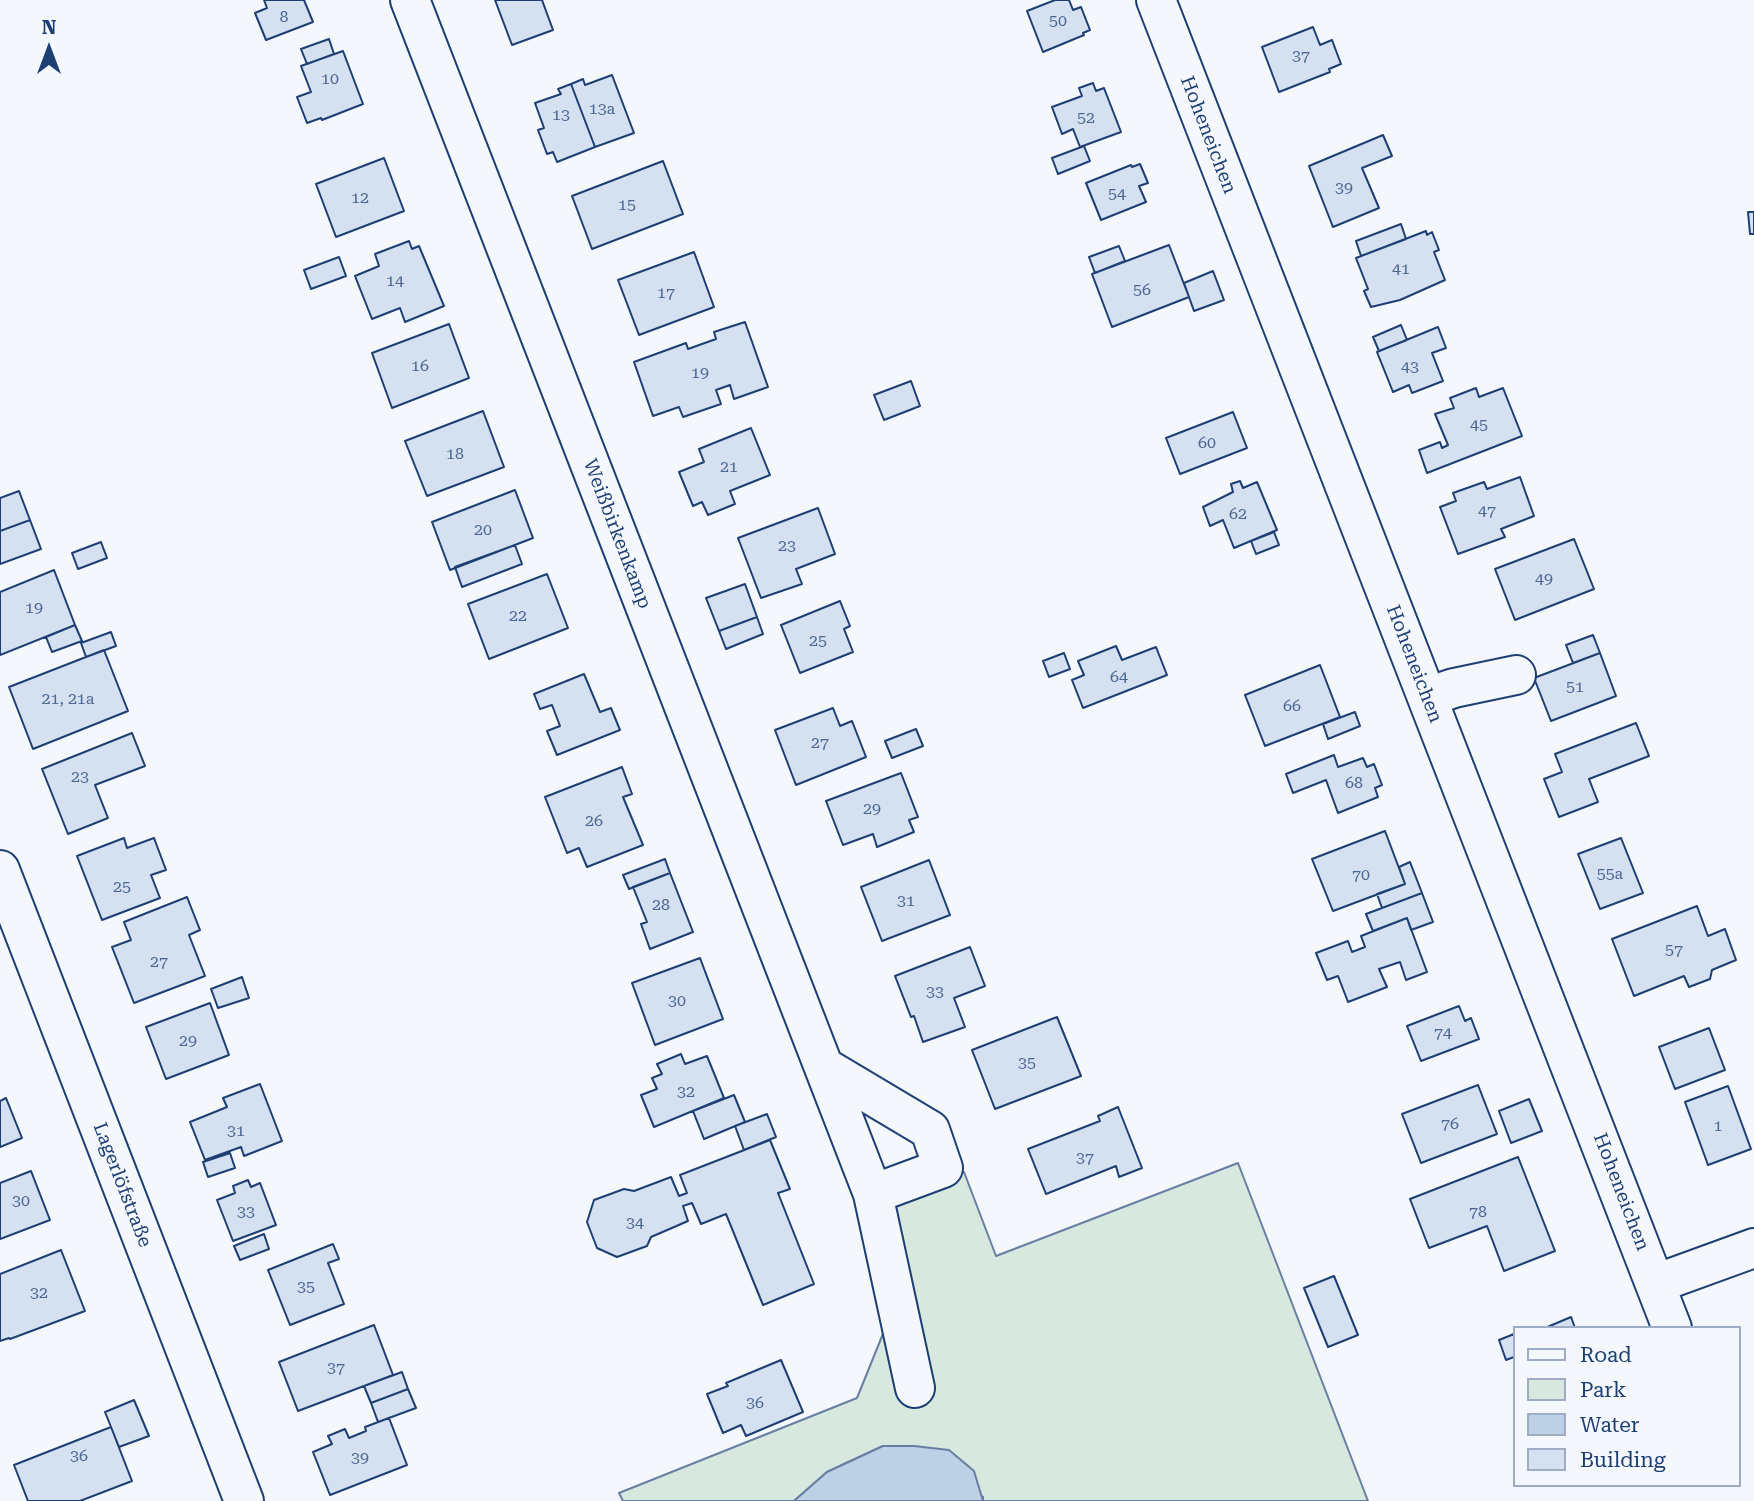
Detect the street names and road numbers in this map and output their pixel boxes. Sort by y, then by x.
street label: Hoheneichen [1175,73,1241,197]
street label: Weißbirkenkamp [578,456,656,612]
street label: Hoheneichen [1381,602,1447,726]
street label: Lagerlöfstraße [88,1119,156,1251]
street label: Hoheneichen [1588,1130,1654,1254]

